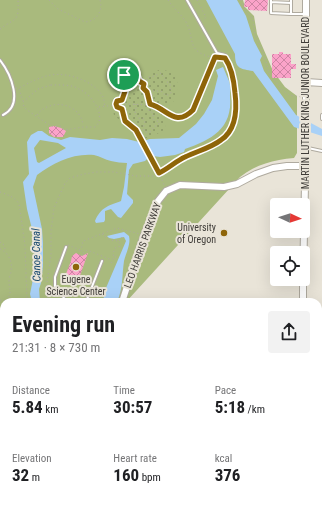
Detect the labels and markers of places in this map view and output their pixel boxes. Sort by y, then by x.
pin [107,58,141,92]
place label: University of Oregon [177,222,216,245]
marker: University of Oregon [219,228,229,238]
marker: Eugene Science Center [71,262,81,272]
place label: Eugene Science Center [46,274,106,297]

